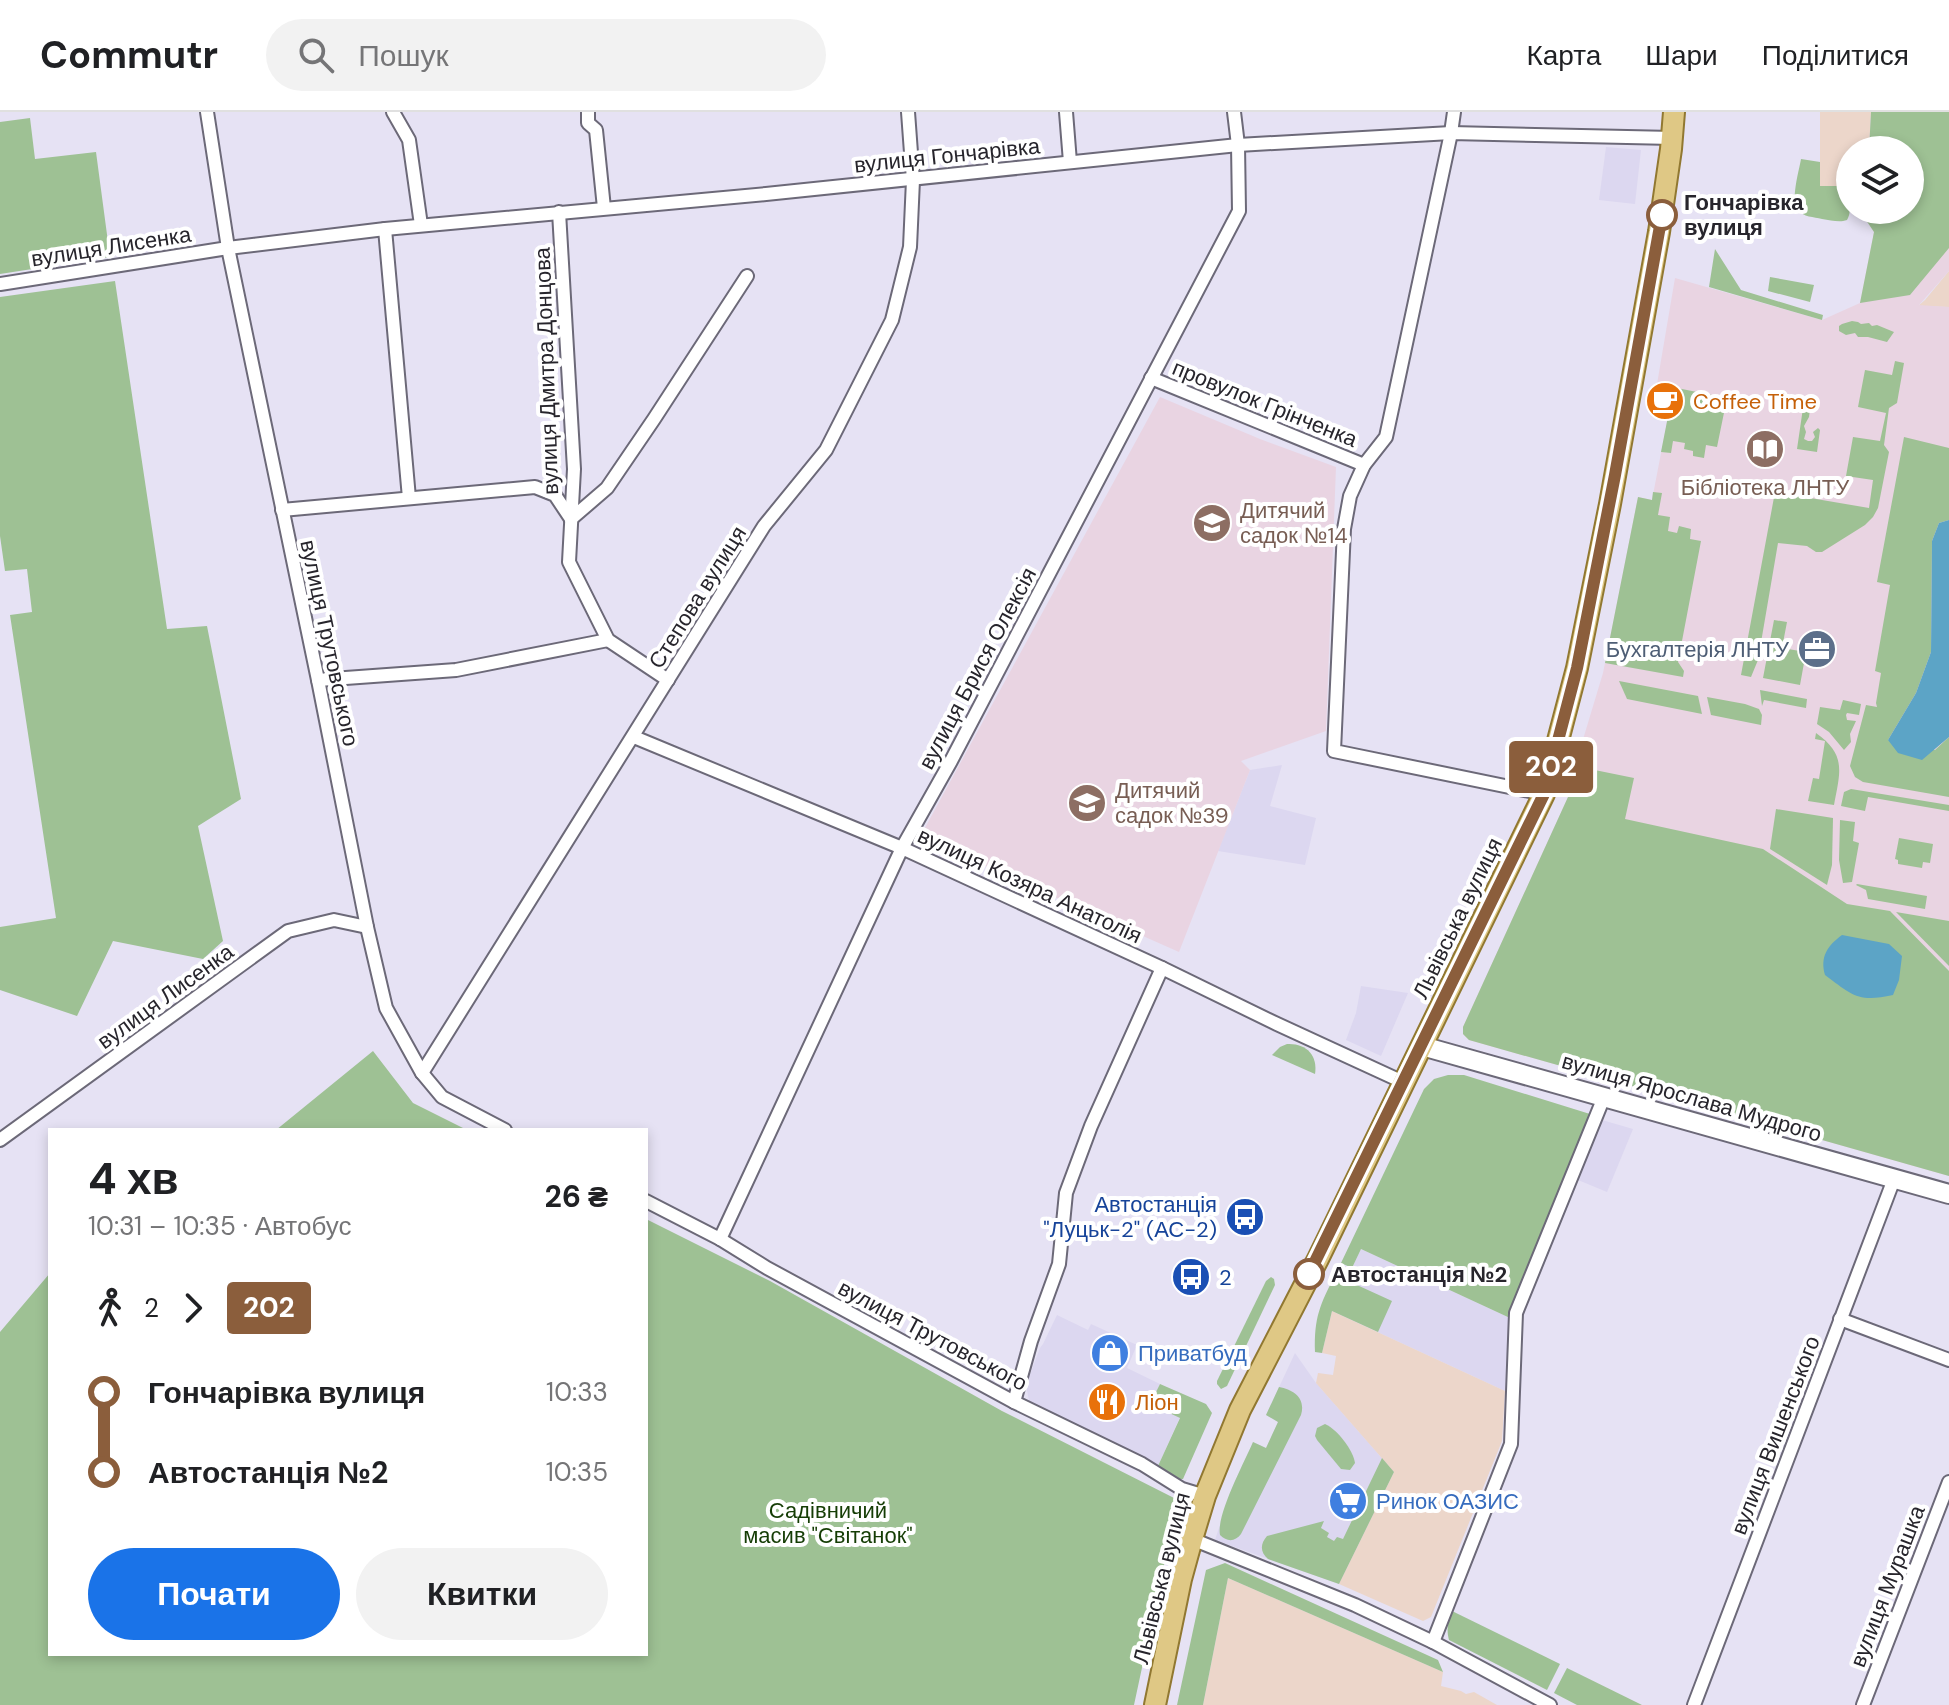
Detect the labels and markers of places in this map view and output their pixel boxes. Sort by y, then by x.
place label: Гончарівка вулиця [1684,188,1804,242]
marker: Гончарівка вулиця [1647,200,1677,230]
cafe icon: Coffee Time [1644,380,1686,422]
place label: Coffee Time [1693,387,1817,416]
library icon: Бібліотека ЛНТУ [1744,428,1786,470]
place label: Бібліотека ЛНТУ [1681,473,1850,502]
place label: Дитячий садок №14 [1240,496,1348,550]
school or university icon: Дитячий садок №14 [1191,502,1233,544]
office icon: Бухгалтерія ЛНТУ [1796,628,1838,670]
place label: Бухгалтерія ЛНТУ [1606,635,1790,664]
place label: Дитячий садок №39 [1115,776,1229,830]
school or university icon: Дитячий садок №39 [1066,782,1108,824]
place label: Автостанція "Луцьк-2" (АС-2) [1043,1190,1217,1244]
bus stop icon: Автостанція "Луцьк-2" (АС-2) [1224,1196,1266,1238]
bus stop icon: 2 [1170,1256,1212,1298]
marker: Автостанція №2 [1294,1259,1324,1289]
place label: Автостанція №2 [1331,1260,1507,1289]
place label: 2 [1219,1263,1232,1292]
shop icon: Приватбуд [1089,1332,1131,1374]
place label: Приватбуд [1138,1339,1247,1368]
restaurant icon: Ліон [1086,1381,1128,1423]
place label: Ліон [1135,1388,1179,1417]
supermarket icon: Ринок ОАЗИС [1327,1480,1369,1522]
place label: Ринок ОАЗИС [1376,1487,1519,1516]

